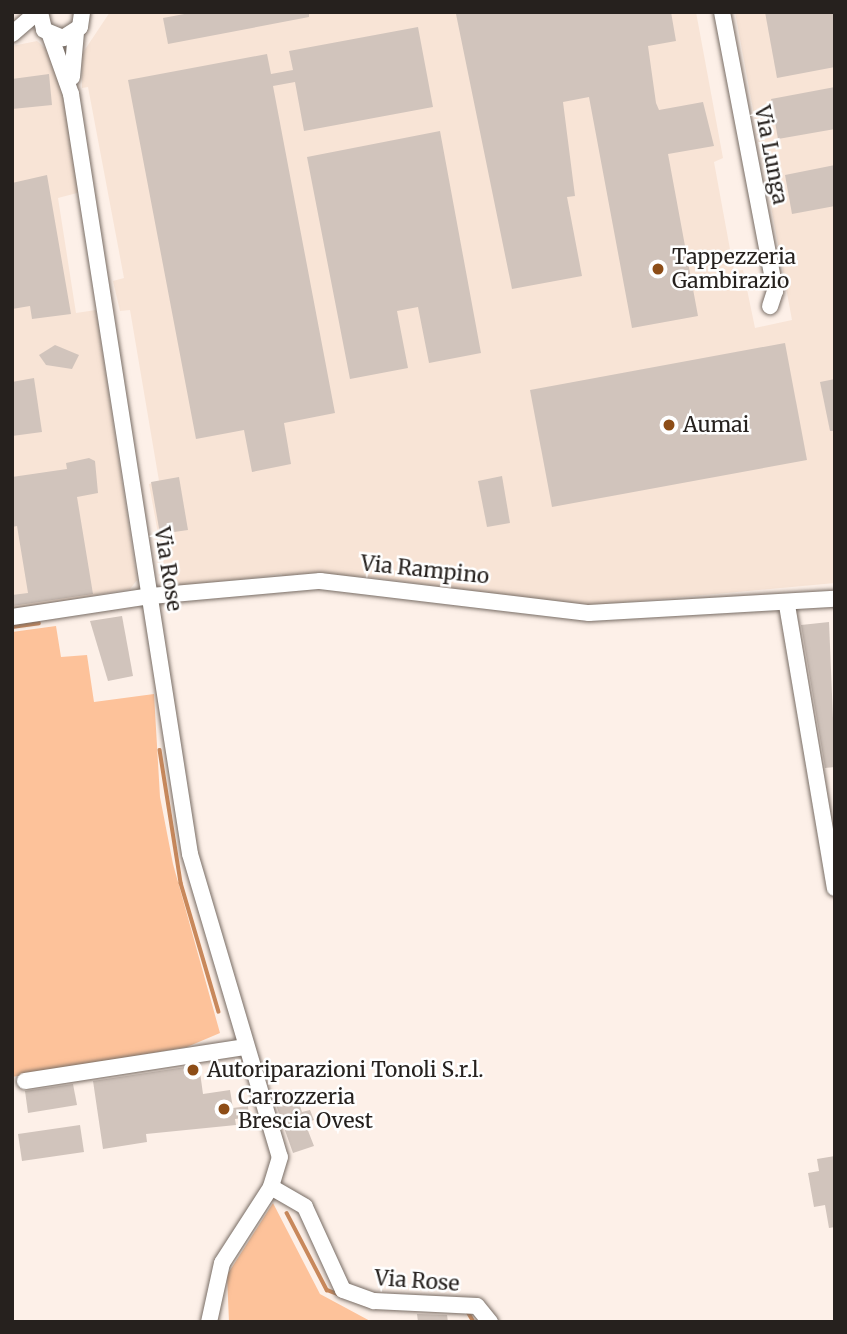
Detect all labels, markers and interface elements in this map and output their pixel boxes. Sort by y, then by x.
street label: Via Lunga [749,103,793,207]
place label: Tappezzeria Gambirazio [672,244,796,294]
marker: Tappezzeria Gambirazio [650,261,666,277]
place label: Aumai [683,412,749,438]
marker: Aumai [661,417,677,433]
street label: Via Rose [149,525,187,613]
street label: Via Rampino [360,551,490,589]
place label: Autoriparazioni Tonoli S.r.l. [207,1057,484,1083]
marker: Autoriparazioni Tonoli S.r.l. [185,1062,201,1078]
place label: Carrozzeria Brescia Ovest [238,1084,373,1134]
marker: Carrozzeria Brescia Ovest [216,1101,232,1117]
street label: Via Rose [374,1265,460,1297]

